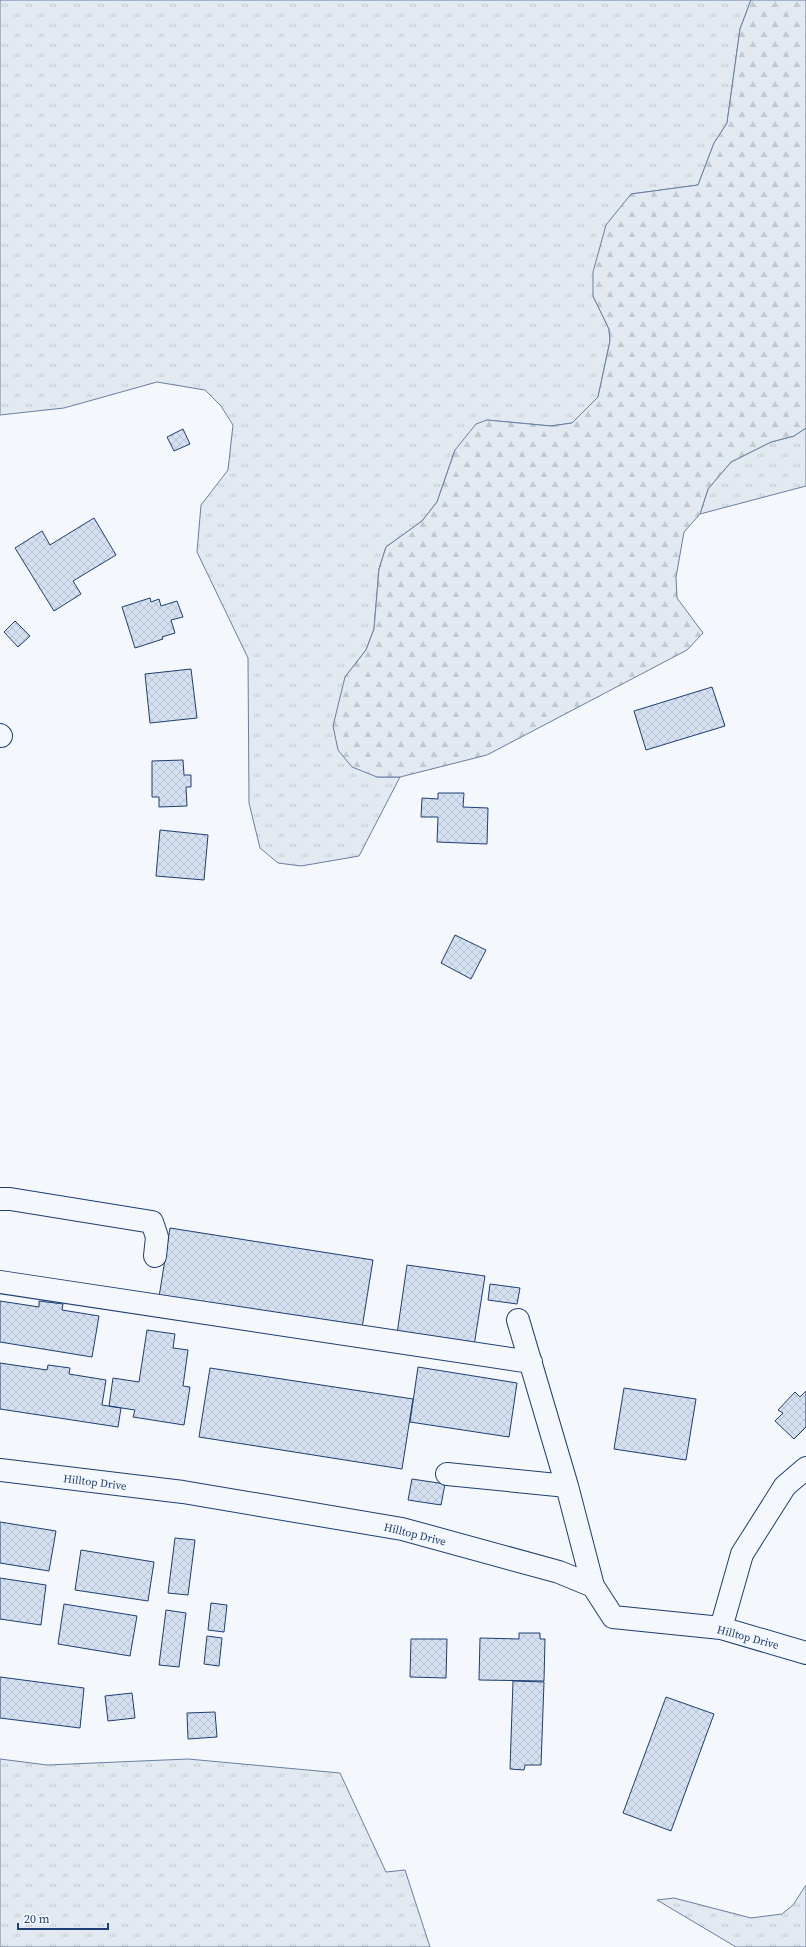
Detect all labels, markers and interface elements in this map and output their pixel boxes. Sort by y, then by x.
street label: Hilltop Drive [63,1471,128,1494]
street label: Hilltop Drive [382,1520,448,1550]
street label: Hilltop Drive [715,1622,781,1653]
scale bar [18,1905,108,1931]
text: 20 m [24,1911,50,1927]

